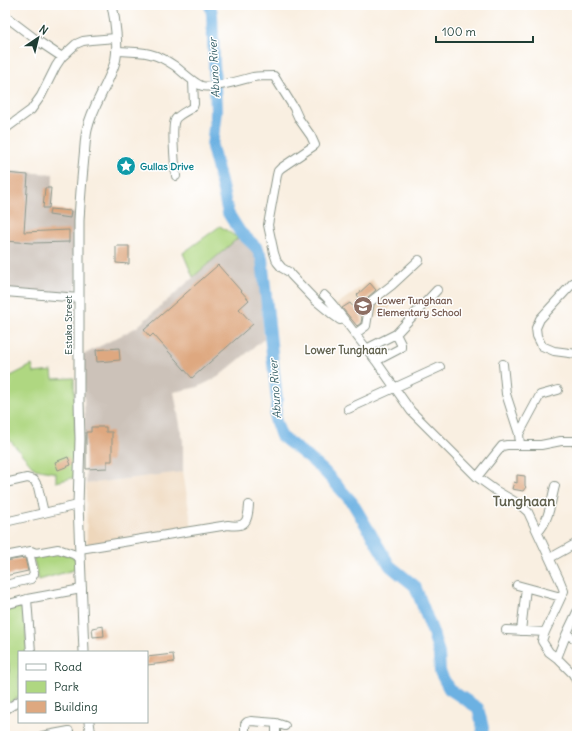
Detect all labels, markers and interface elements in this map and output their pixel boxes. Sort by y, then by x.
north arrow [18,18,58,58]
scale bar [436,18,533,44]
text: N [37,22,51,38]
text: 100 m [442,24,476,39]
water label: Abuno River [205,36,223,98]
place icon: Gullas Drive [115,155,137,177]
place label: Gullas Drive [140,160,194,173]
place label: Lower Tunghaan Elementary School [377,294,462,319]
street label: Estaka Street [62,295,75,355]
school or university icon: Lower Tunghaan Elementary School [352,295,374,317]
district label: Lower Tunghaan [305,343,388,358]
water label: Abuno River [266,357,284,419]
district label: Tunghaan [493,492,555,510]
legend [18,651,148,723]
text: Road [54,659,82,674]
text: Park [54,679,79,694]
text: Building [54,699,98,714]

